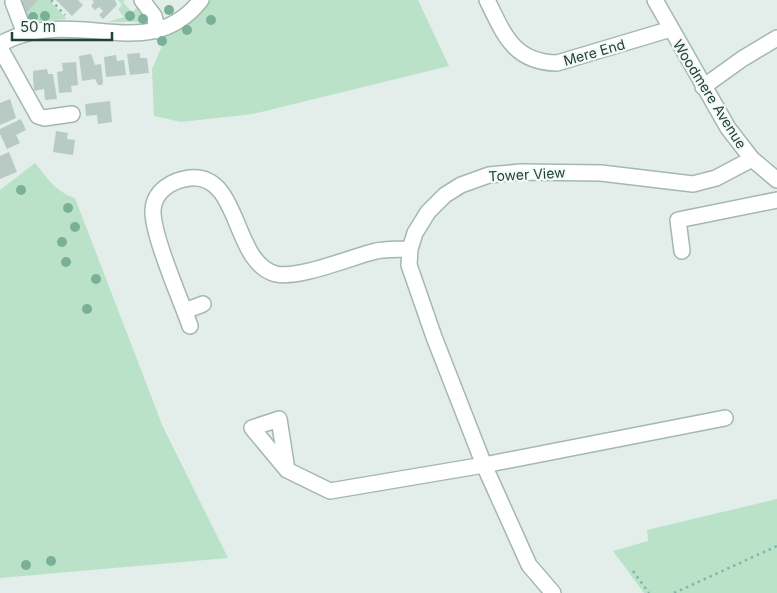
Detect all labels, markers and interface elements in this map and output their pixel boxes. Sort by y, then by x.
scale bar [12,10,112,42]
text: 50 m [20,17,56,36]
street label: Mere End [561,35,627,69]
street label: Woodmere Avenue [670,36,750,152]
street label: Tower View [488,163,566,185]

